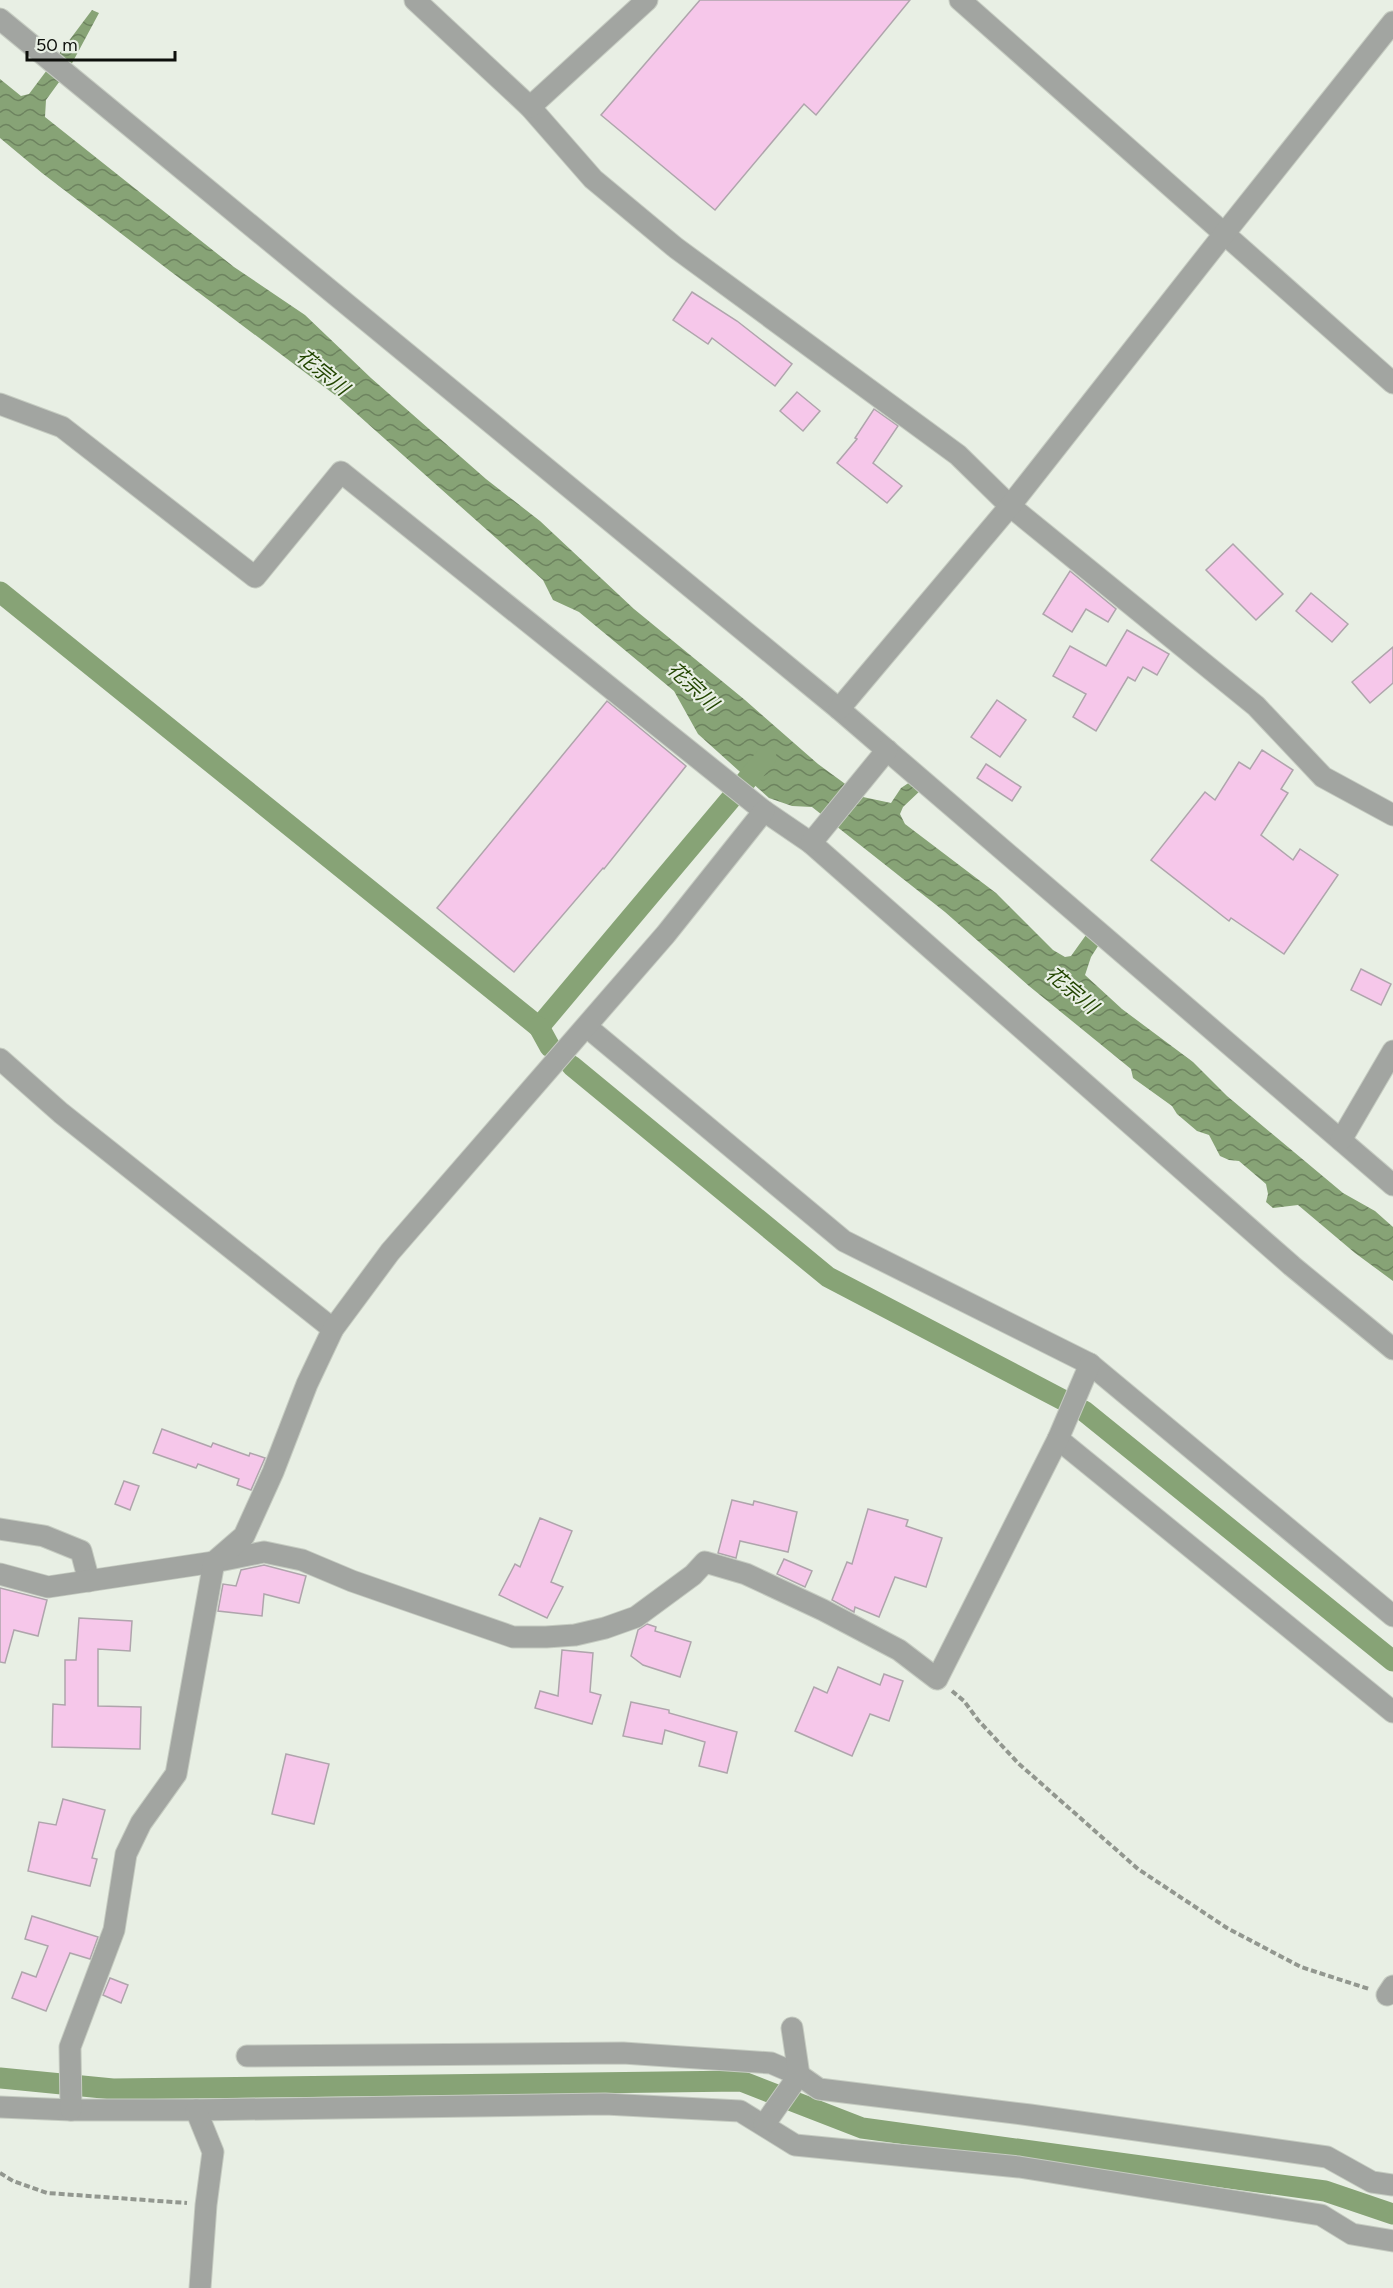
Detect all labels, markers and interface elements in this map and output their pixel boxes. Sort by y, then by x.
scale bar [27,24,176,62]
text: 50 m [36,34,78,56]
water label: 花宗川 [292,344,355,401]
water label: 花宗川 [663,657,725,717]
water label: 花宗川 [1041,962,1104,1020]

